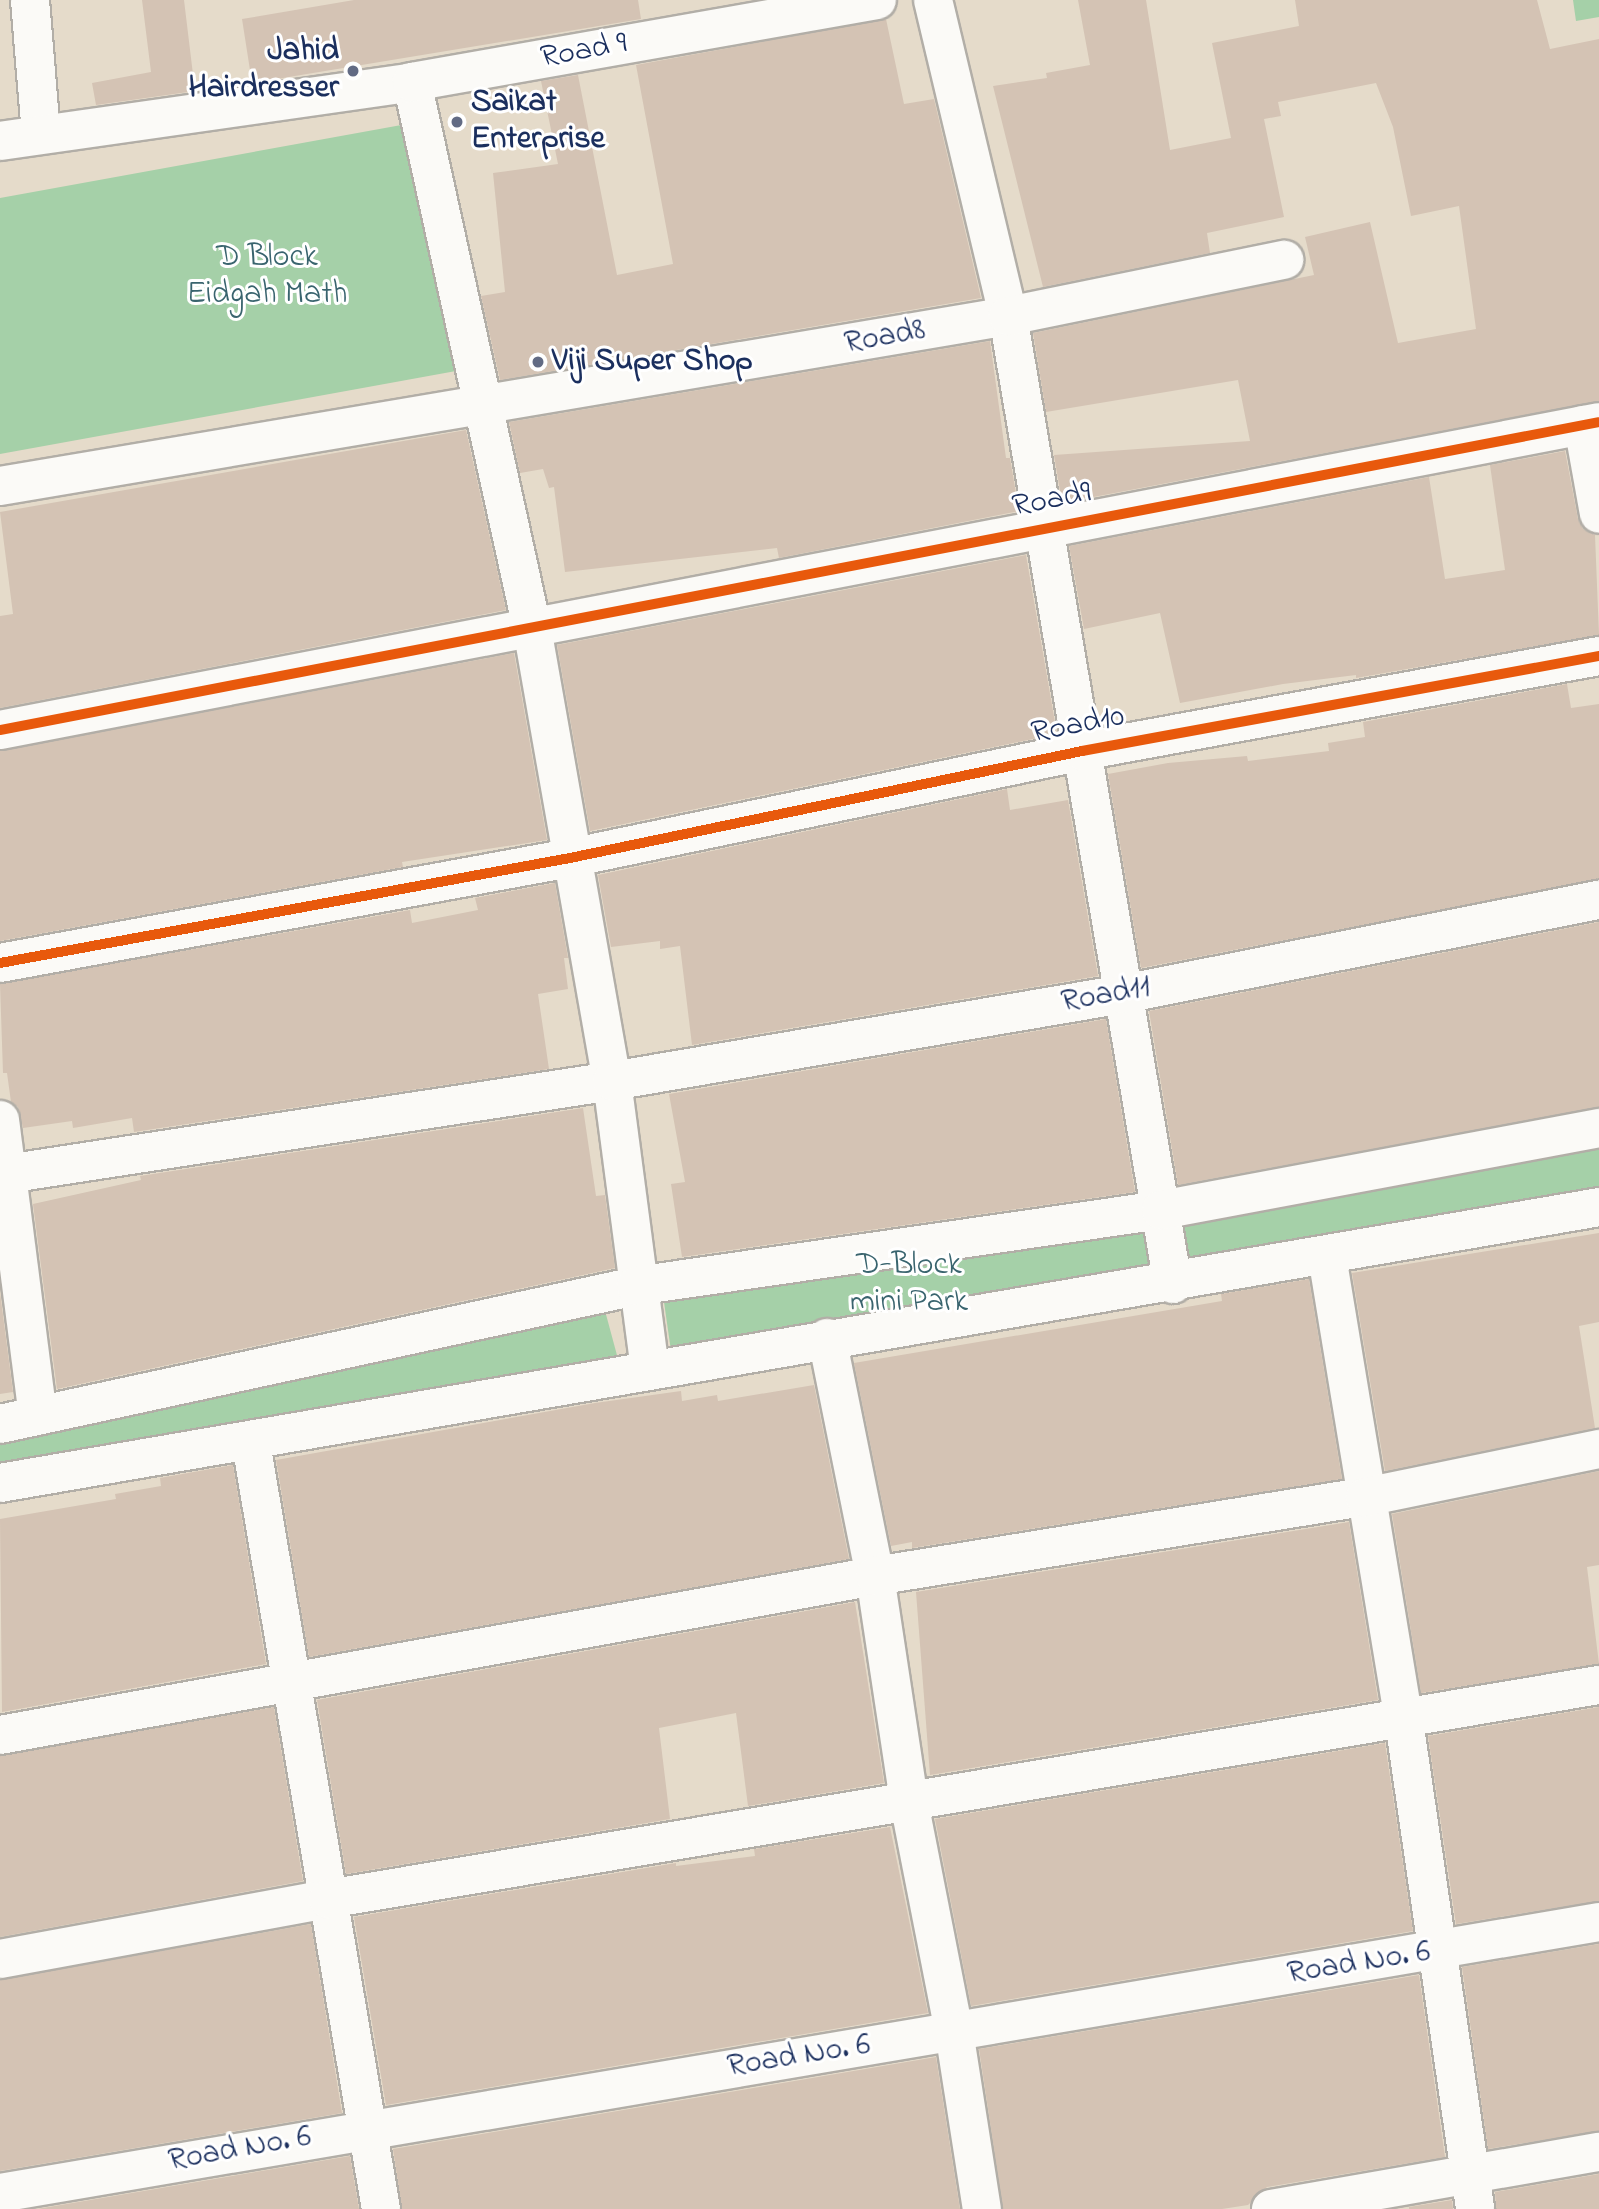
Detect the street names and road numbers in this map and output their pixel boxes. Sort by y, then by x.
street label: Road 9 [538,26,630,78]
street label: Road8 [841,312,929,364]
street label: Road9 [1009,475,1095,527]
street label: Road10 [1028,698,1128,754]
street label: Road11 [1058,969,1154,1023]
street label: Road No. 6 [1285,1934,1433,1994]
street label: Road No. 6 [725,2027,873,2087]
street label: Road No. 6 [166,2119,314,2181]

